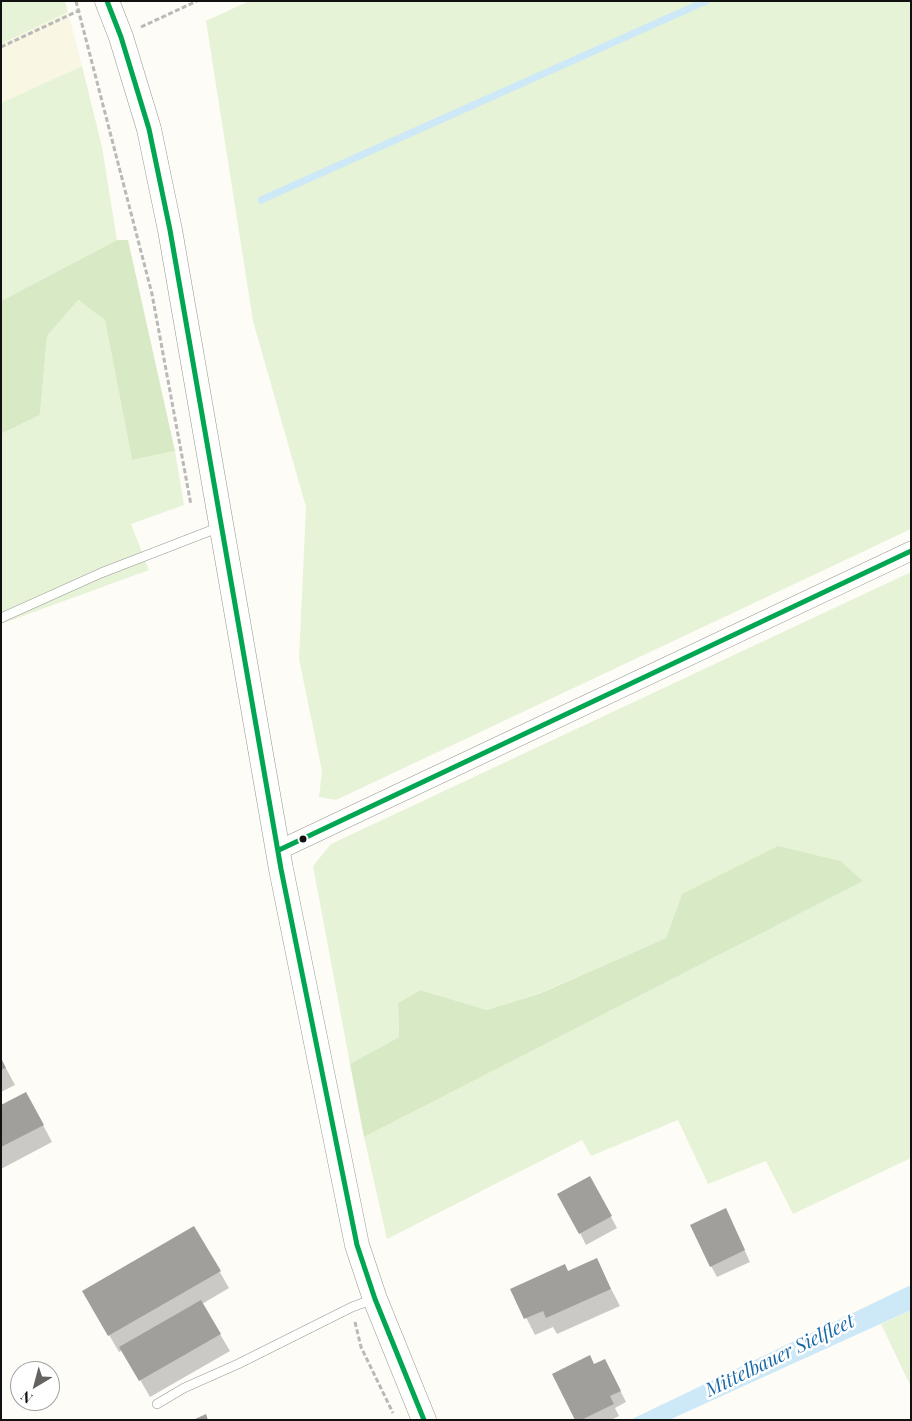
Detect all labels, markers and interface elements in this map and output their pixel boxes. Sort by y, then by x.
unlabelled marker [298,834,308,844]
water label: Mittelbauer Sielfleet [702,1310,858,1402]
north arrow [10,1361,60,1411]
text: N [17,1387,36,1408]

